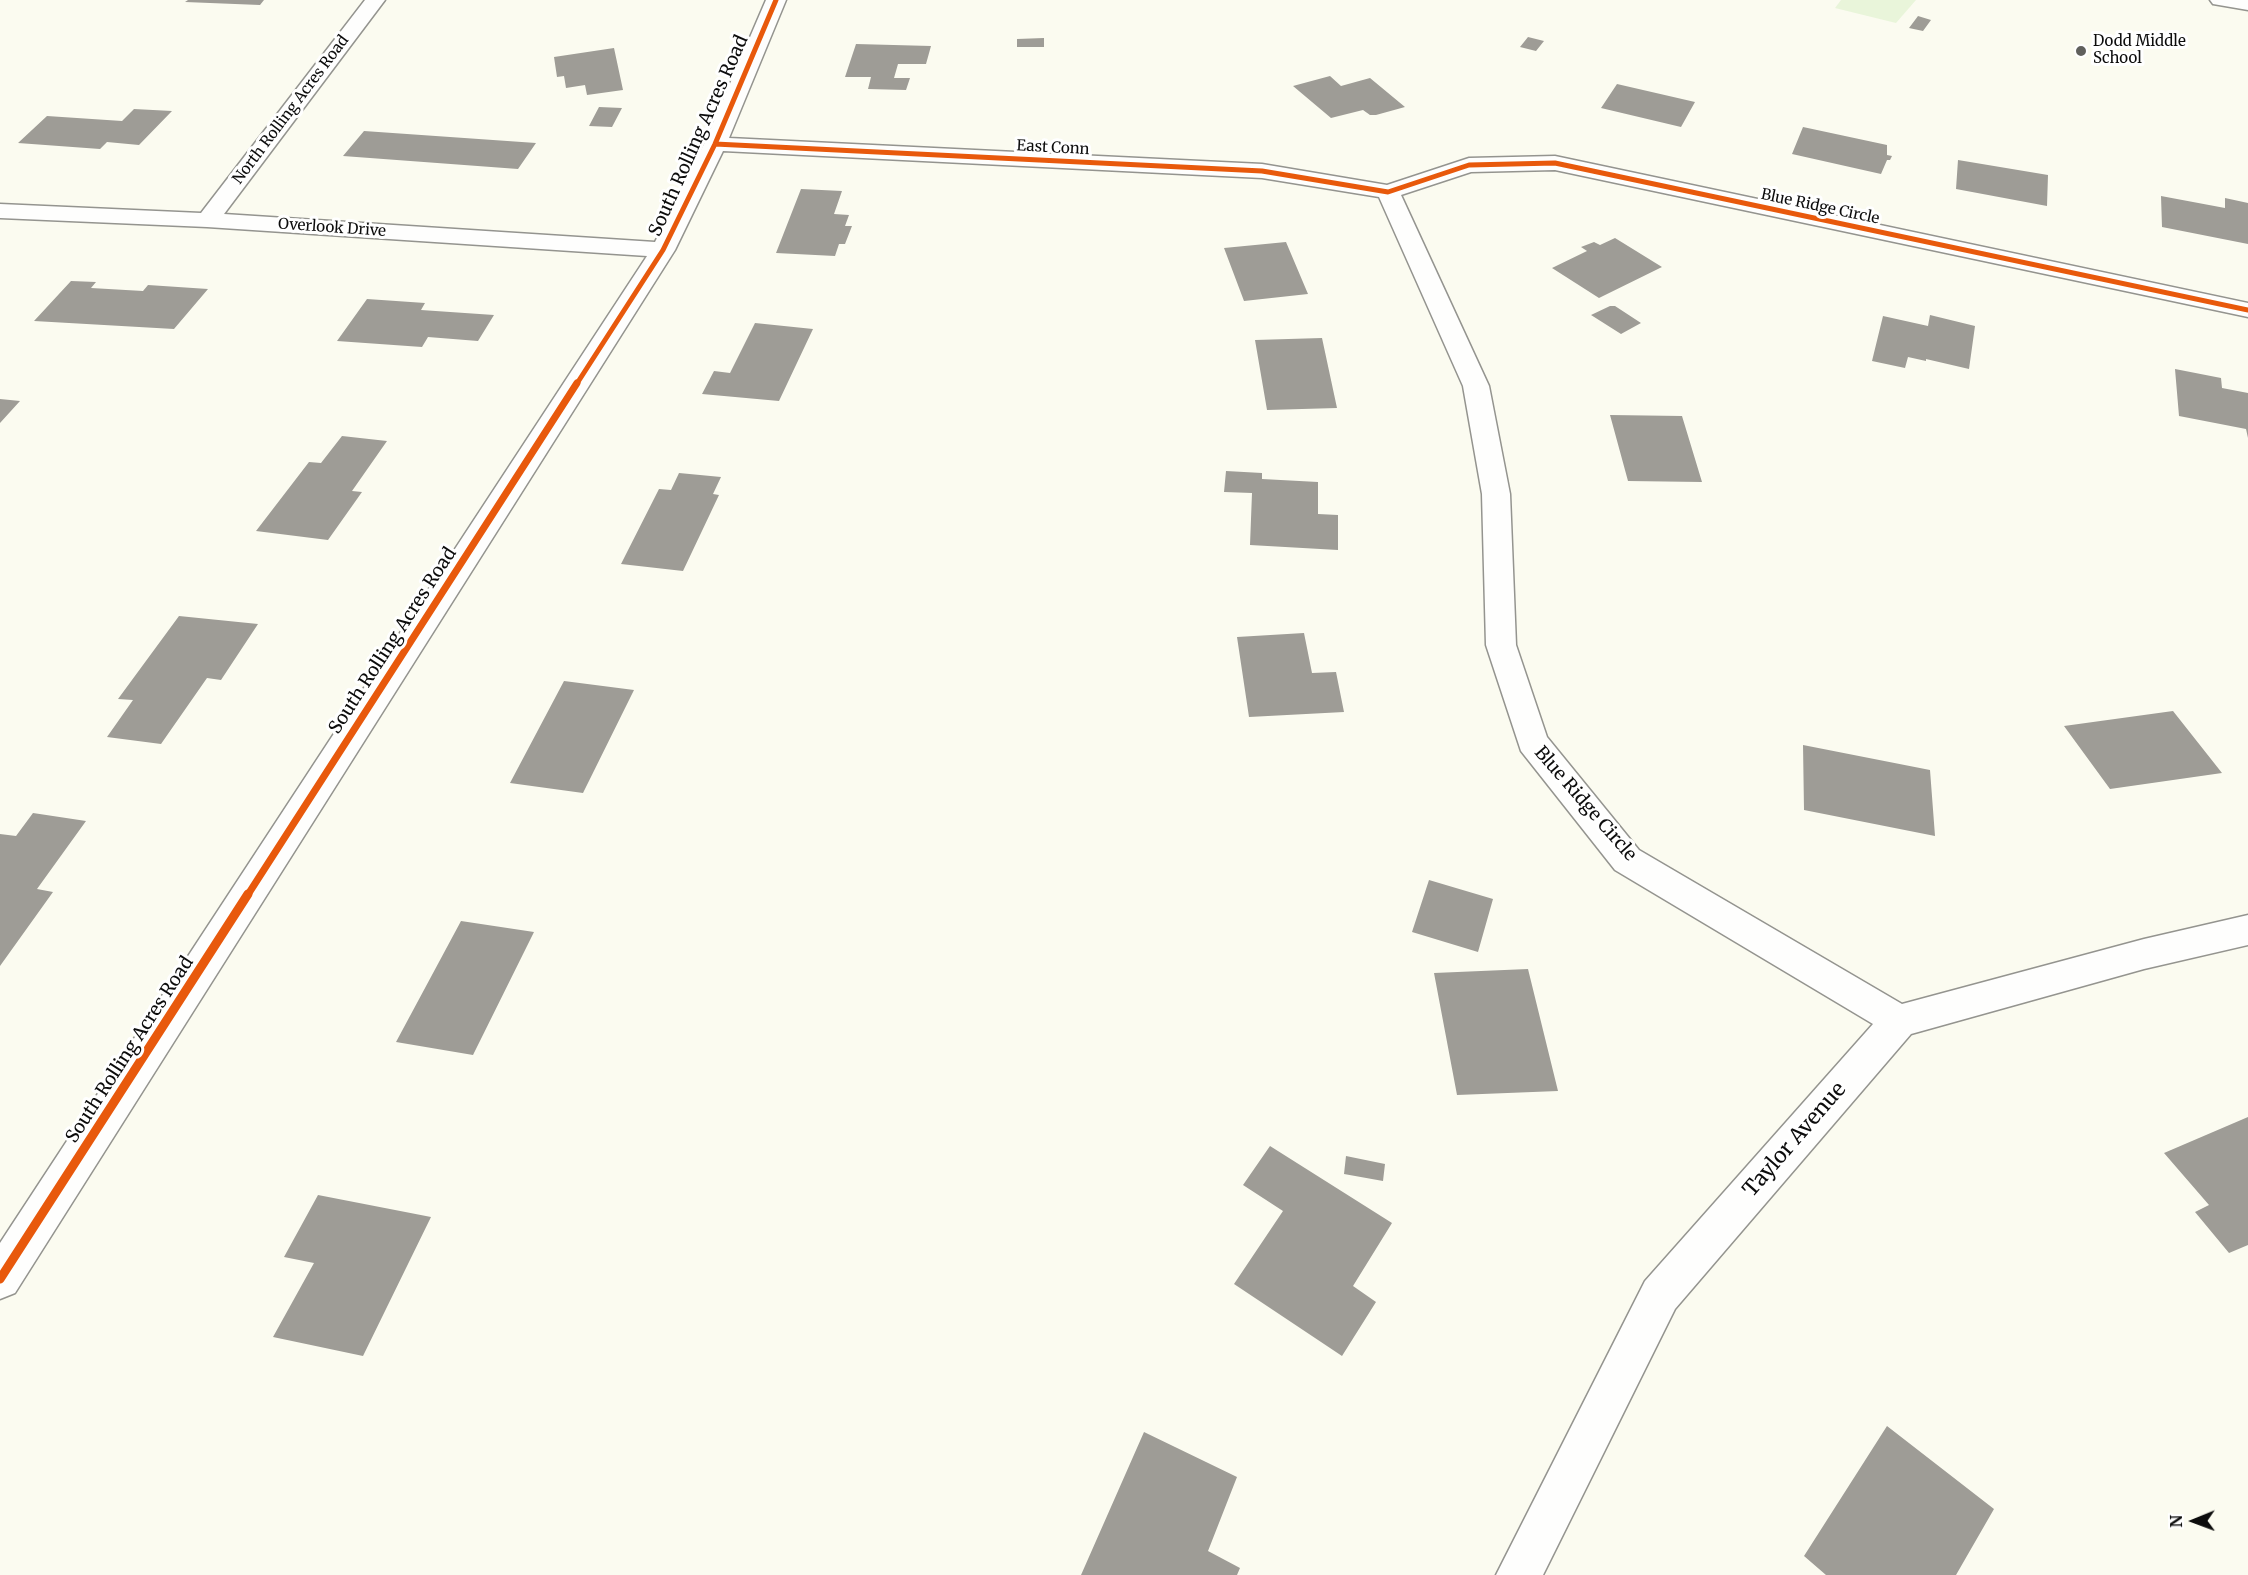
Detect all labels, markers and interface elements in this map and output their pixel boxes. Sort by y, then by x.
street label: North Rolling Acres Road [229,32,353,188]
street label: South Rolling Acres Road [645,32,753,240]
place label: Dodd Middle School [2093,33,2186,68]
marker: Dodd Middle School [2074,44,2088,58]
street label: East Conn [1016,137,1090,159]
street label: Blue Ridge Circle [1759,186,1881,228]
street label: Overlook Drive [277,215,387,241]
street label: South Rolling Acres Road [325,544,461,738]
street label: Blue Ridge Circle [1529,742,1641,866]
street label: South Rolling Acres Road [62,953,198,1147]
street label: Taylor Avenue [1738,1078,1852,1202]
north arrow [2164,1491,2224,1551]
text: N [2166,1515,2186,1528]

